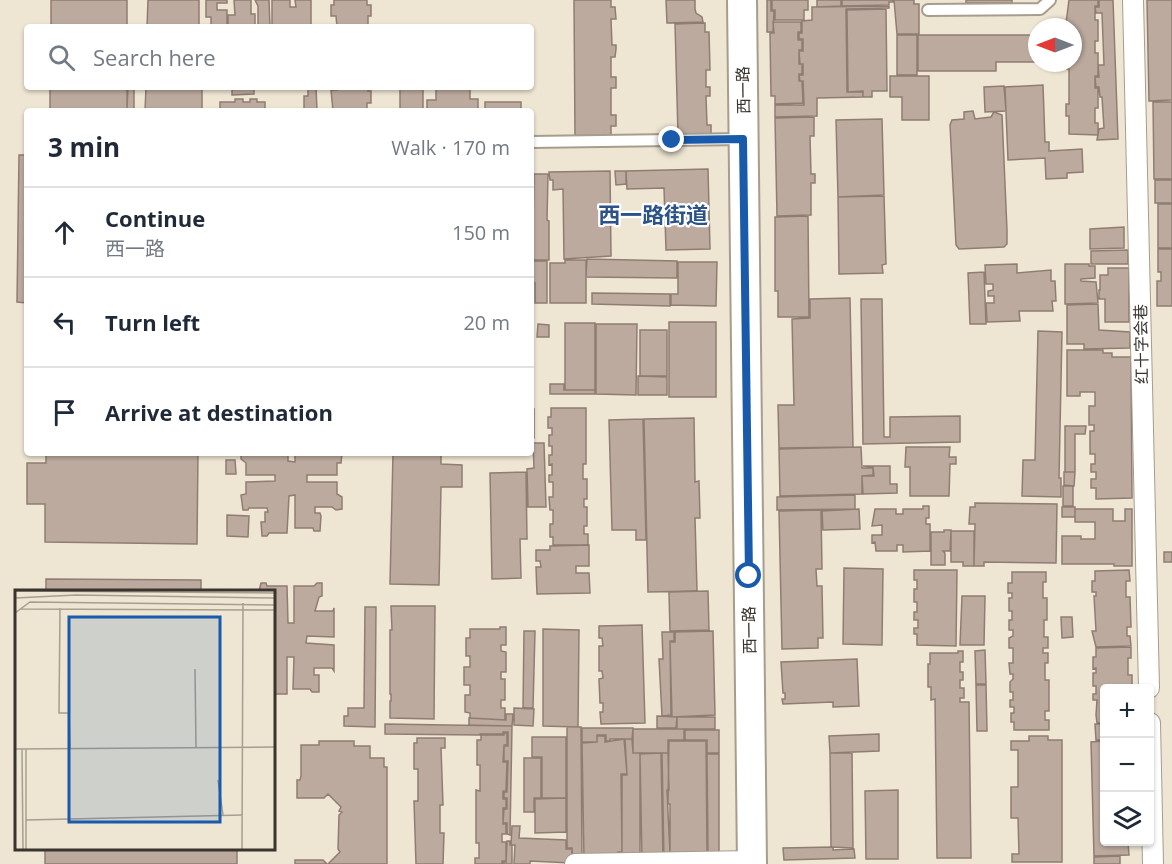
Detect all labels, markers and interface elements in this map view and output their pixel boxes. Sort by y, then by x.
north arrow [1028,18,1082,72]
search box [24,24,534,90]
icon: search [45,41,78,74]
text: Search here [93,42,216,72]
street label: 西一路 [732,66,754,114]
route end [658,126,684,152]
text: 3 min [48,129,120,165]
text: Walk · 170 m [391,134,510,161]
district label: 西一路街道 [598,199,708,229]
text: Continue [105,203,205,233]
icon: ahead [48,216,81,249]
text: 150 m [452,219,510,246]
text: 西一路 [105,235,165,262]
street label: 红十字会巷 [1129,304,1153,384]
icon: left [48,306,81,339]
text: Turn left [105,307,200,337]
text: 20 m [463,309,510,336]
icon: arrive [48,396,81,429]
text: Arrive at destination [105,397,333,427]
route start [735,562,761,588]
inset map [15,590,274,849]
street label: 西一路 [738,606,760,654]
map controls [1100,684,1154,846]
button: + [1100,684,1154,738]
button: − [1100,738,1154,792]
button: layers [1100,792,1154,846]

